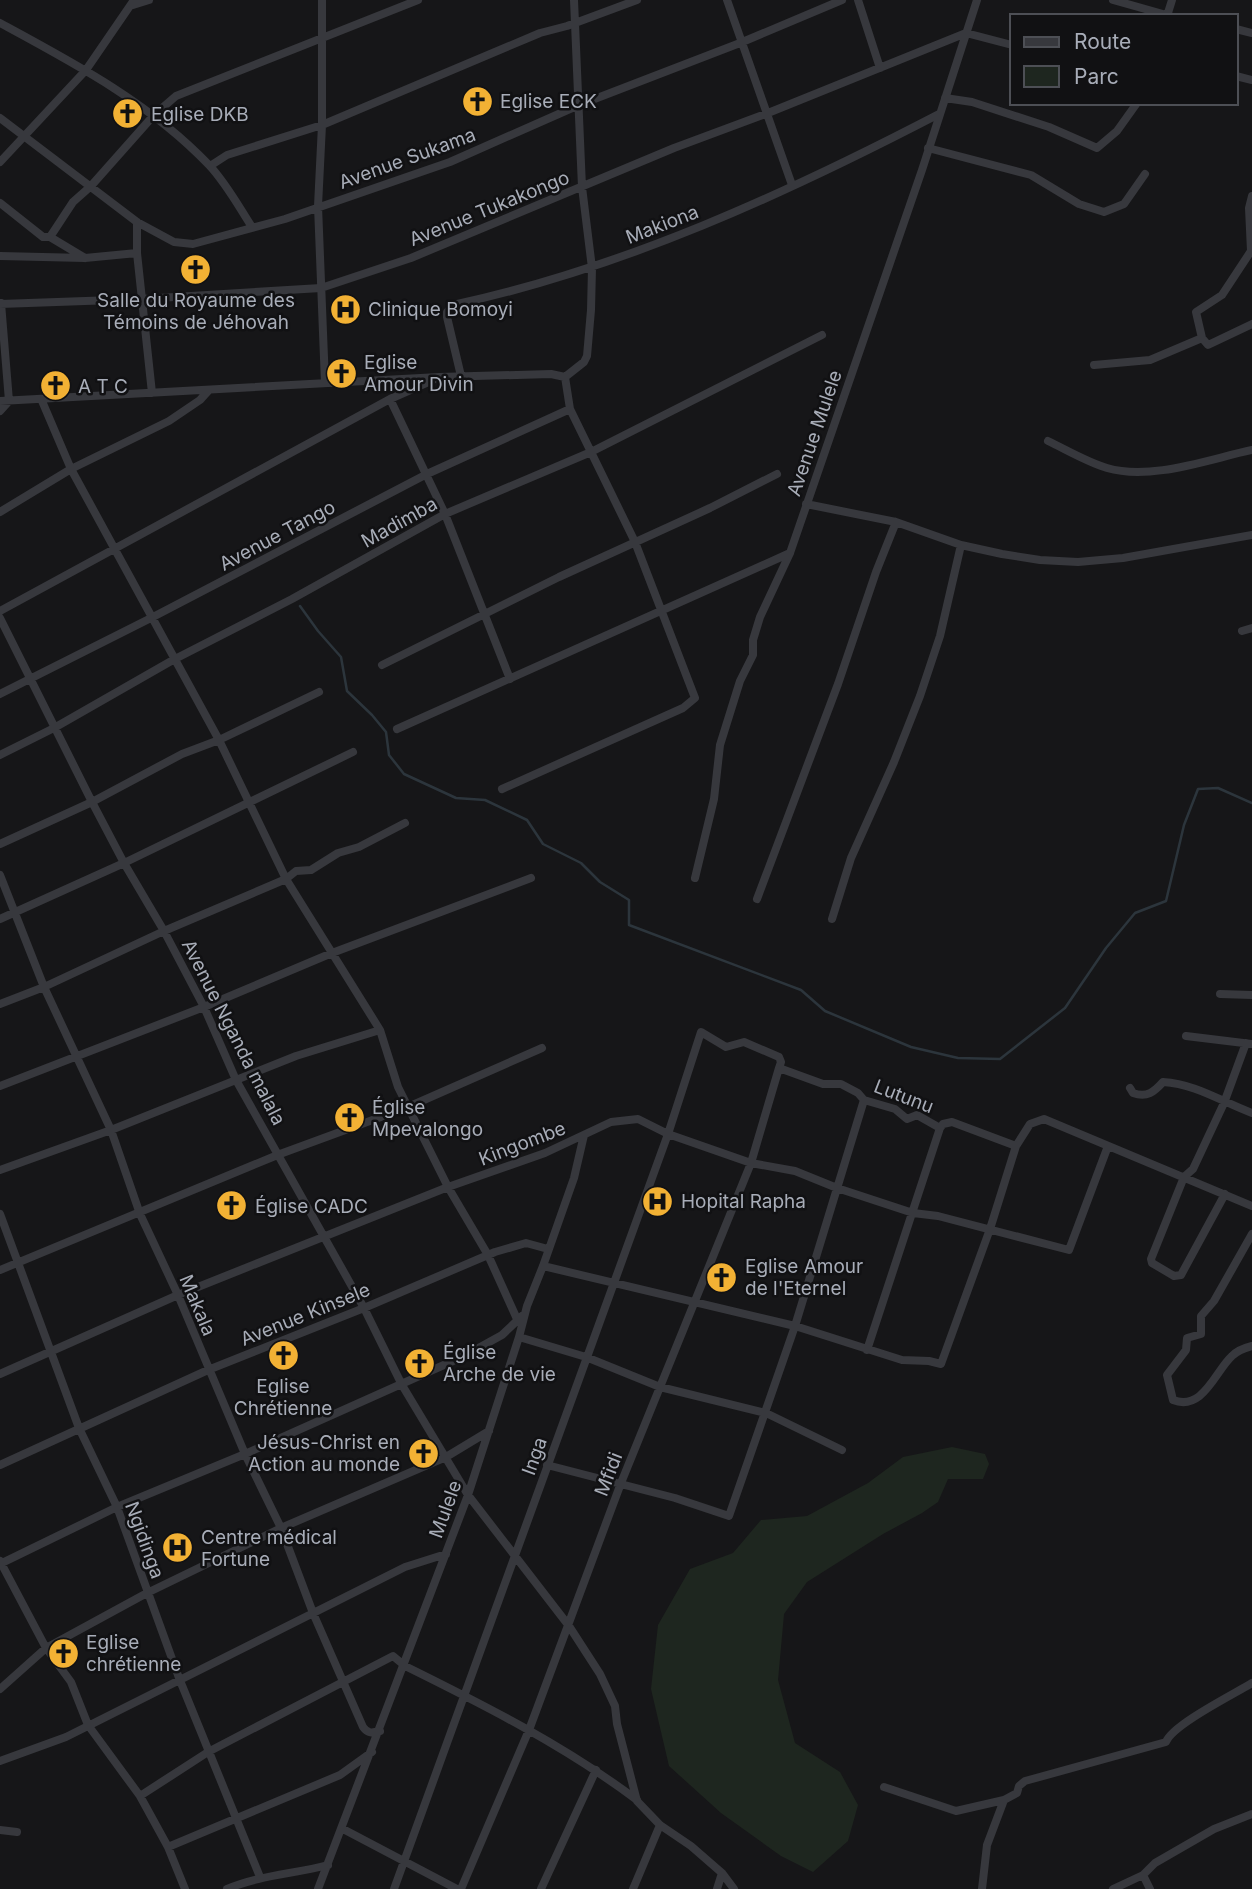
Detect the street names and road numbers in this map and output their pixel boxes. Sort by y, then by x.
street label: Avenue Sukama [336,123,479,194]
street label: Avenue Tukakongo [406,166,573,251]
street label: Makiona [623,200,702,249]
street label: Avenue Mulele [782,367,847,499]
street label: Madimba [357,492,441,553]
street label: Avenue Tango [215,495,339,576]
street label: Avenue Nganda malala [177,935,290,1129]
street label: Lutunu [871,1075,937,1118]
street label: Kingombe [475,1116,569,1171]
street label: Makala [174,1271,221,1339]
street label: Avenue Kinsele [237,1278,373,1351]
street label: Inga [517,1434,552,1478]
street label: Mfidi [590,1449,627,1499]
street label: Mulele [424,1477,466,1541]
street label: Ngidinga [120,1498,169,1582]

